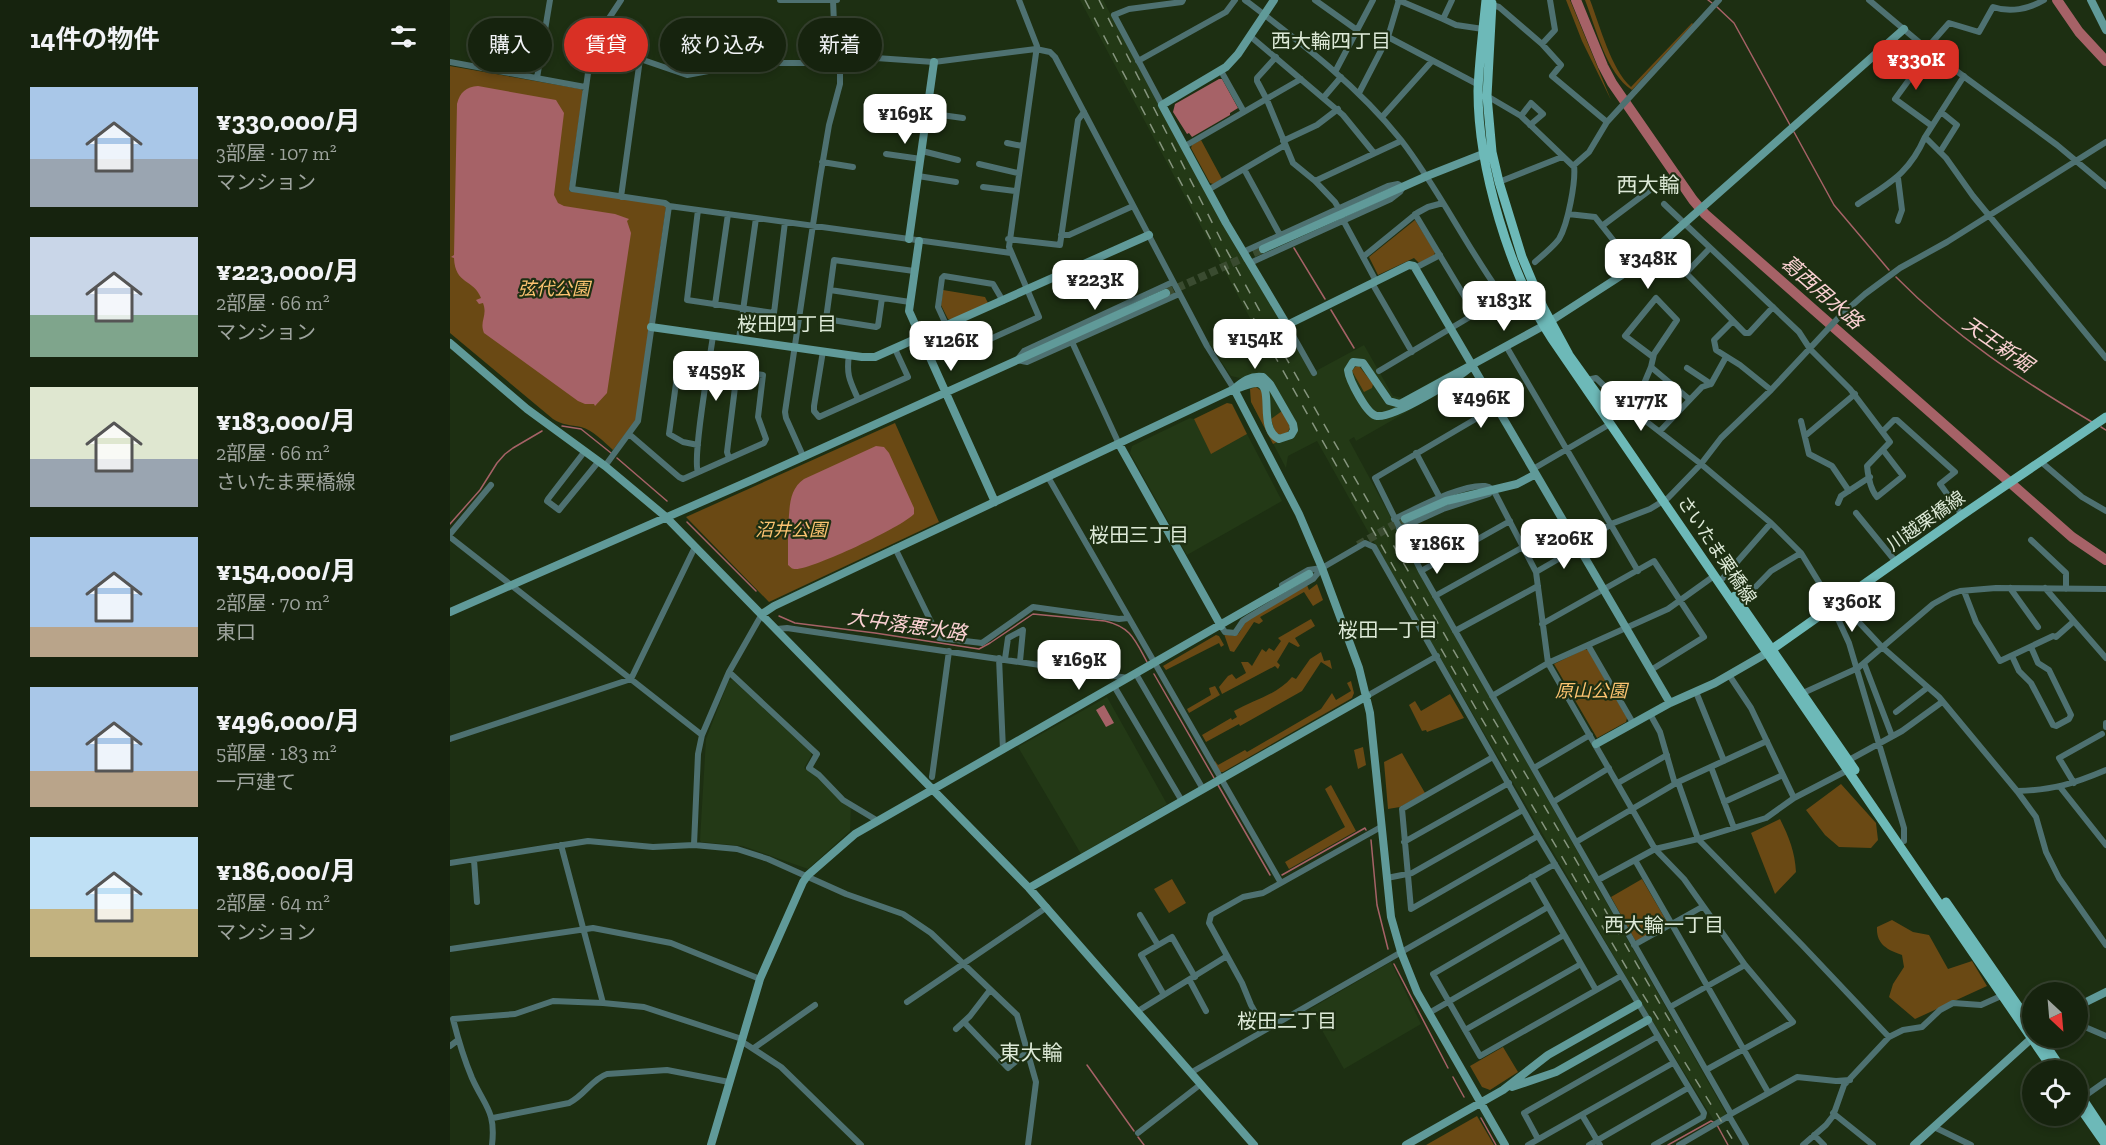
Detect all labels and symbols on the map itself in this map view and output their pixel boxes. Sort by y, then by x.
district label: 西大輪四丁目 [1271,29,1391,53]
pin: ¥330K [1874,40,1958,91]
pin: ¥169K [863,94,947,145]
district label: 西大輪 [1617,172,1680,197]
pin: ¥348K [1606,239,1690,290]
water label: 葛西用水路 [1776,250,1869,335]
pin: ¥223K [1053,260,1137,311]
park label: 弦代公園 [518,278,593,300]
pin: ¥183K [1462,281,1546,332]
water label: 天王新堀 [1958,311,2040,378]
district label: 桜田四丁目 [737,312,837,336]
pin: ¥154K [1213,319,1297,370]
pin: ¥126K [909,321,993,372]
pin: ¥459K [674,351,758,402]
pin: ¥496K [1439,378,1523,429]
pin: ¥177K [1599,381,1683,432]
street label: 川越栗橋線 [1883,486,1969,556]
street label: さいたま栗橋線 [1673,492,1761,608]
park label: 沼井公園 [755,519,830,541]
pin: ¥206K [1522,519,1606,570]
district label: 桜田三丁目 [1089,523,1189,547]
pin: ¥186K [1395,524,1479,575]
pin: ¥360K [1810,582,1894,633]
water label: 大中落悪水路 [846,605,970,646]
district label: 桜田一丁目 [1338,618,1438,642]
pin: ¥169K [1037,640,1121,691]
park label: 原山公園 [1555,680,1630,702]
district label: 西大輪一丁目 [1604,913,1724,937]
north arrow [2022,982,2088,1048]
district label: 桜田二丁目 [1237,1009,1337,1033]
district label: 東大輪 [1000,1040,1063,1065]

